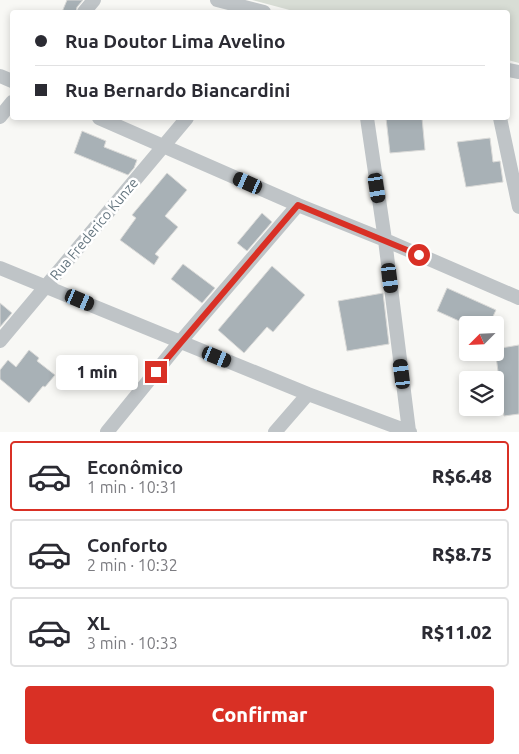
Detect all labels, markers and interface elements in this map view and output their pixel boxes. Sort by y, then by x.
text: Rua Doutor Lima Avelino [65,30,286,52]
text: Rua Bernardo Biancardini [65,79,290,101]
car [231,170,264,196]
car [367,172,386,204]
street label: Rua Frederico Kunze [47,175,141,283]
route start [408,244,430,266]
car [380,262,399,294]
car [63,287,96,313]
north arrow [459,316,504,361]
map controls [459,316,504,416]
car [200,344,233,370]
callout: 1 min [56,354,138,390]
car [392,358,411,390]
route end [145,361,167,383]
text: 1 min [77,363,117,381]
button: layers [459,371,504,416]
icon: car [27,454,72,499]
text: Econômico [87,456,183,478]
text: R$6.48 [432,465,492,487]
text: 1 min · 10:31 [87,478,178,496]
icon: car [27,532,72,577]
text: Conforto [87,534,168,556]
text: R$8.75 [432,543,492,565]
text: 2 min · 10:32 [87,556,178,574]
icon: car [27,610,72,655]
text: XL [87,612,110,634]
text: R$11.02 [421,621,492,643]
text: 3 min · 10:33 [87,634,178,652]
button: Confirmar [25,686,494,744]

